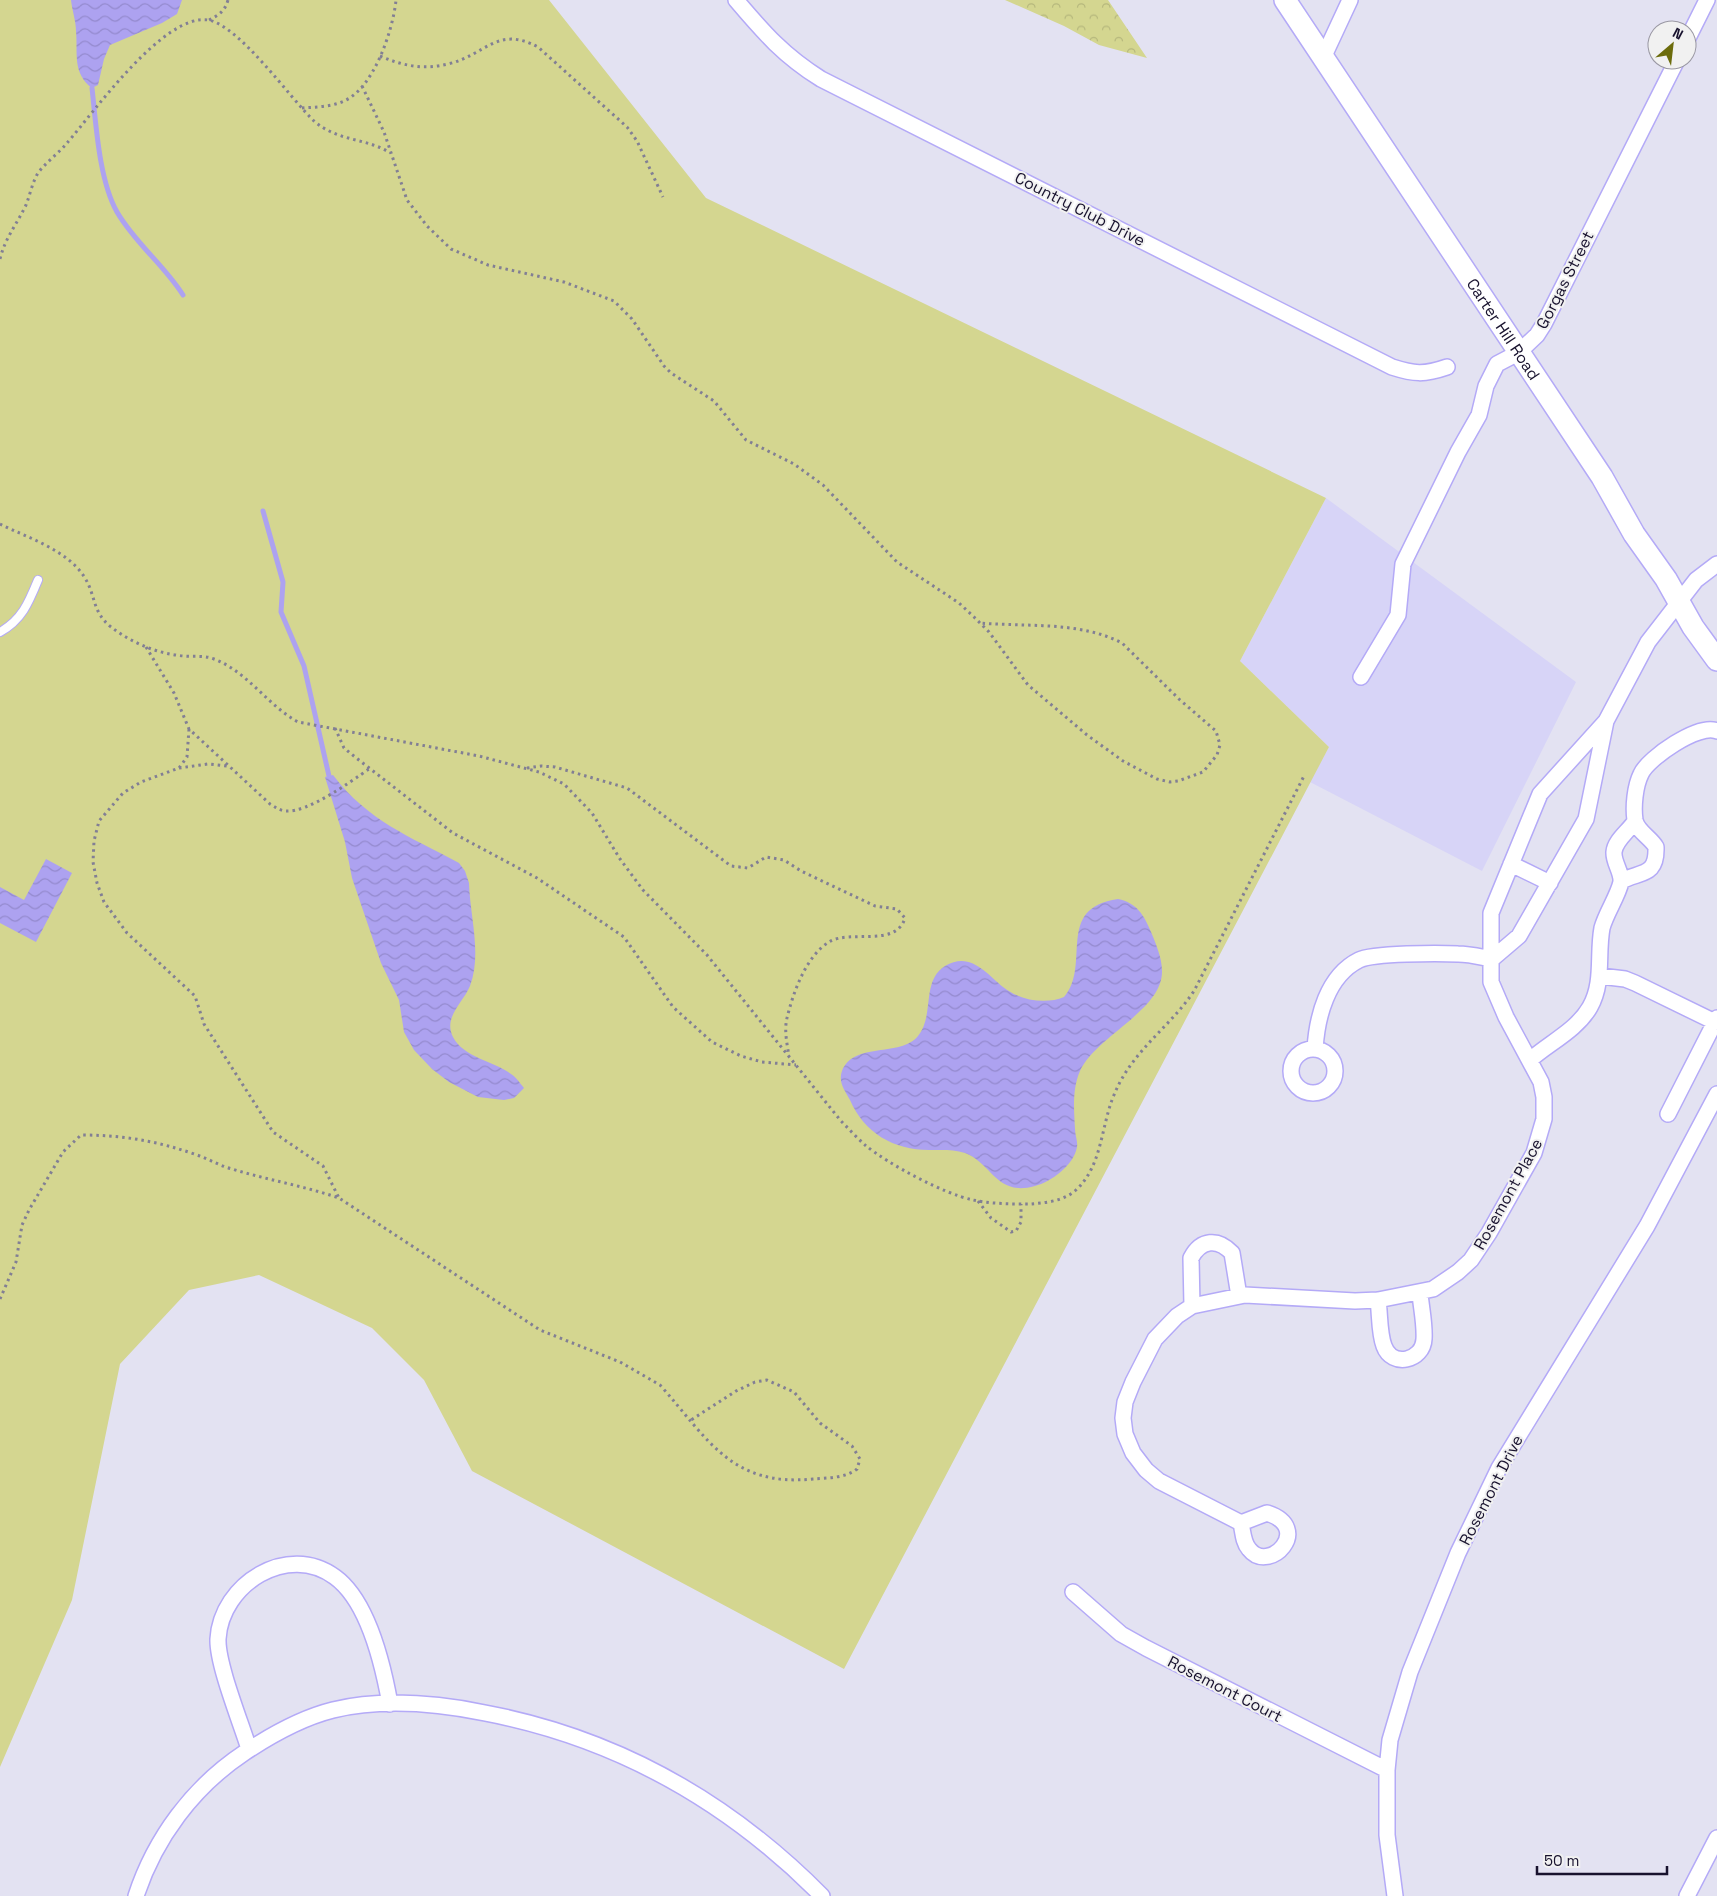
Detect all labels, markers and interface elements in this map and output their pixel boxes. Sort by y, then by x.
north arrow [1647,20,1697,70]
text: N [1670,23,1686,44]
street label: Country Club Drive [1011,167,1149,251]
street label: Gorgas Street [1531,228,1599,332]
street label: Carter Hill Road [1462,274,1545,384]
street label: Rosemont Place [1469,1135,1547,1253]
street label: Rosemont Drive [1454,1431,1528,1549]
street label: Rosemont Court [1164,1651,1286,1727]
scale bar [1537,1844,1667,1876]
text: 50 m [1544,1851,1579,1870]

